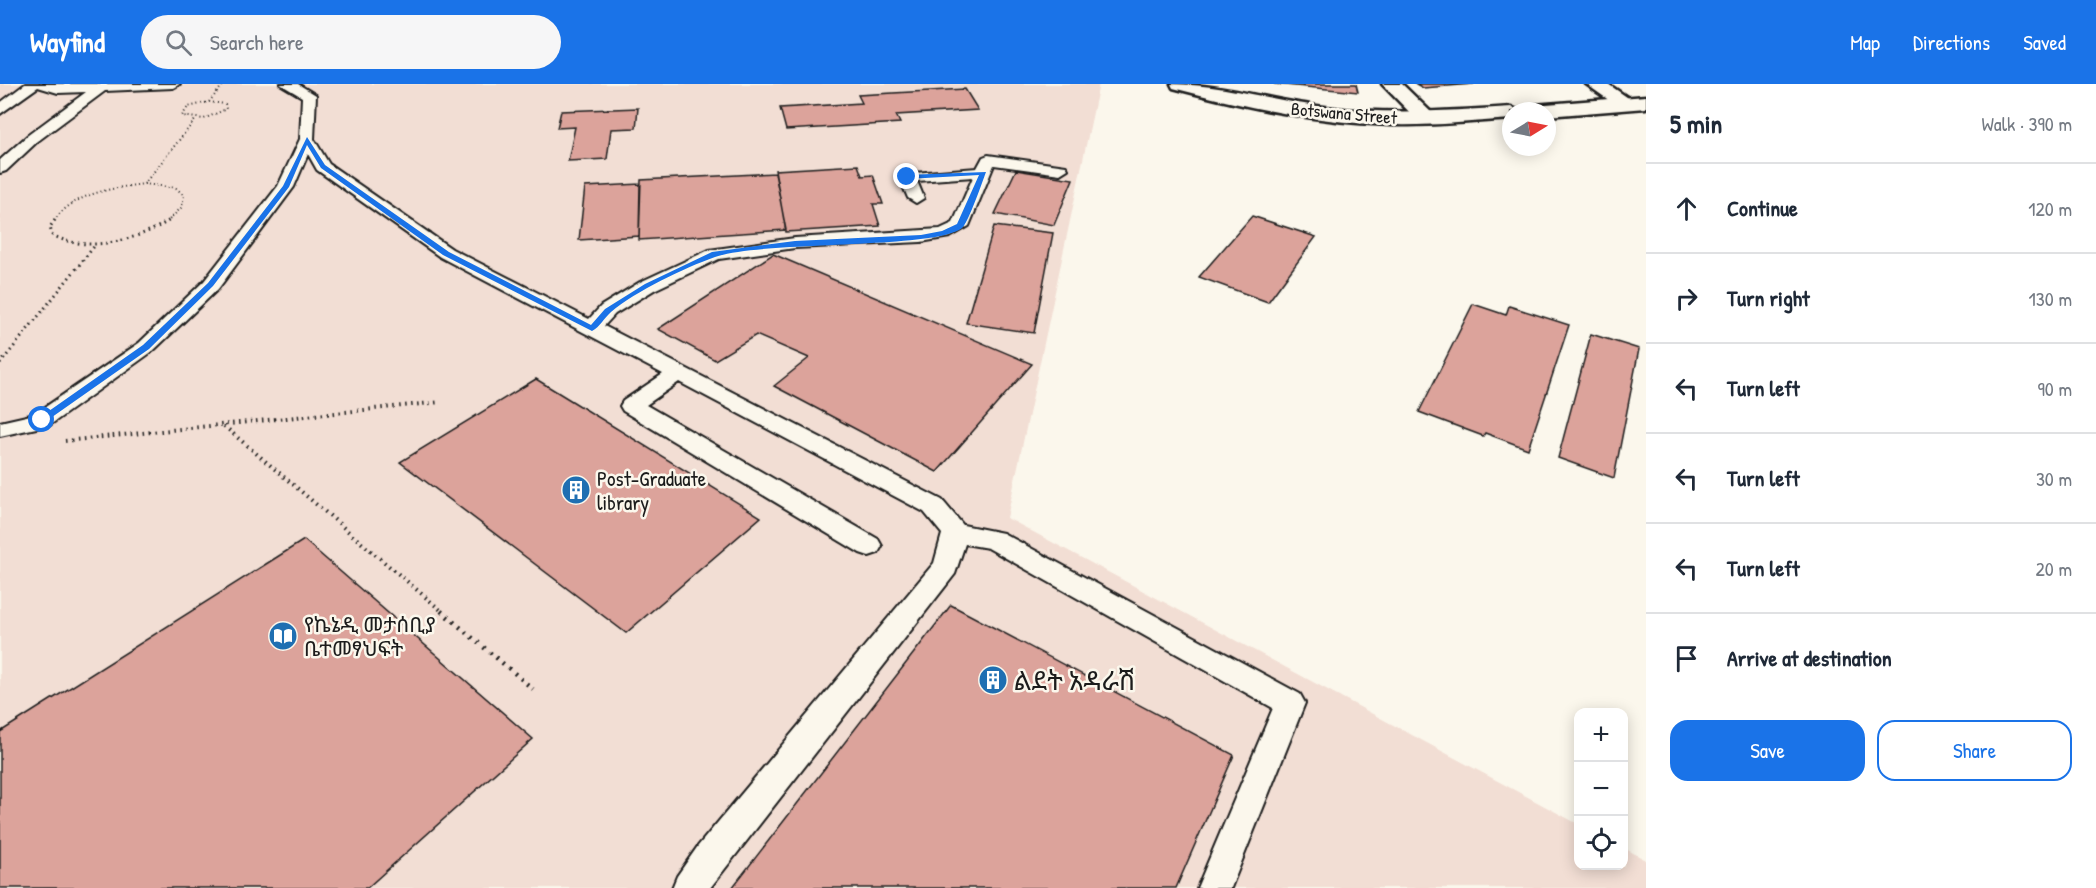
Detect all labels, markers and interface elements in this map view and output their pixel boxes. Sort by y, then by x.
search box [141,15,561,69]
text: Wayfind [30,23,105,61]
icon: search [162,26,195,59]
text: Search here [210,27,304,57]
text: Map [1850,28,1880,57]
text: Directions [1913,28,1990,57]
text: Saved [2023,28,2066,57]
street label: Botswana Street [1290,96,1399,130]
north arrow [1502,102,1556,156]
text: 5 min [1670,106,1722,141]
text: Walk · 390 m [1982,110,2072,137]
route end [893,163,919,189]
icon: ahead [1670,192,1703,225]
text: Continue [1727,193,1798,223]
text: 120 m [2028,195,2072,222]
icon: right [1670,282,1703,315]
text: Turn right [1727,283,1810,313]
text: 130 m [2029,285,2072,312]
icon: left [1670,372,1703,405]
text: Turn left [1727,373,1800,403]
text: 90 m [2038,375,2072,402]
route start [28,406,54,432]
icon: left [1670,462,1703,495]
text: Turn left [1727,463,1800,493]
place label: Post-Graduate library [597,464,706,517]
text: 30 m [2036,465,2072,492]
building icon: Post-Graduate library [560,474,592,506]
icon: left [1670,552,1703,585]
text: Turn left [1727,553,1800,583]
text: 20 m [2035,555,2072,582]
place label: የኬኔዲ መታሰቢያ ቤተመፃህፍት [304,610,436,663]
library icon: የኬኔዲ መታሰቢያ ቤተመፃህፍት [267,620,299,652]
icon: arrive [1670,642,1703,675]
text: Arrive at destination [1727,643,1892,673]
place label: ልደት አዳራሽ [1014,663,1136,698]
building icon: ልደት አዳራሽ [977,664,1009,696]
map controls [1574,708,1628,870]
button: + [1574,708,1628,762]
button: Save [1670,720,1865,781]
button: Share [1877,720,2072,781]
button: − [1574,762,1628,816]
button: locate [1574,816,1628,870]

